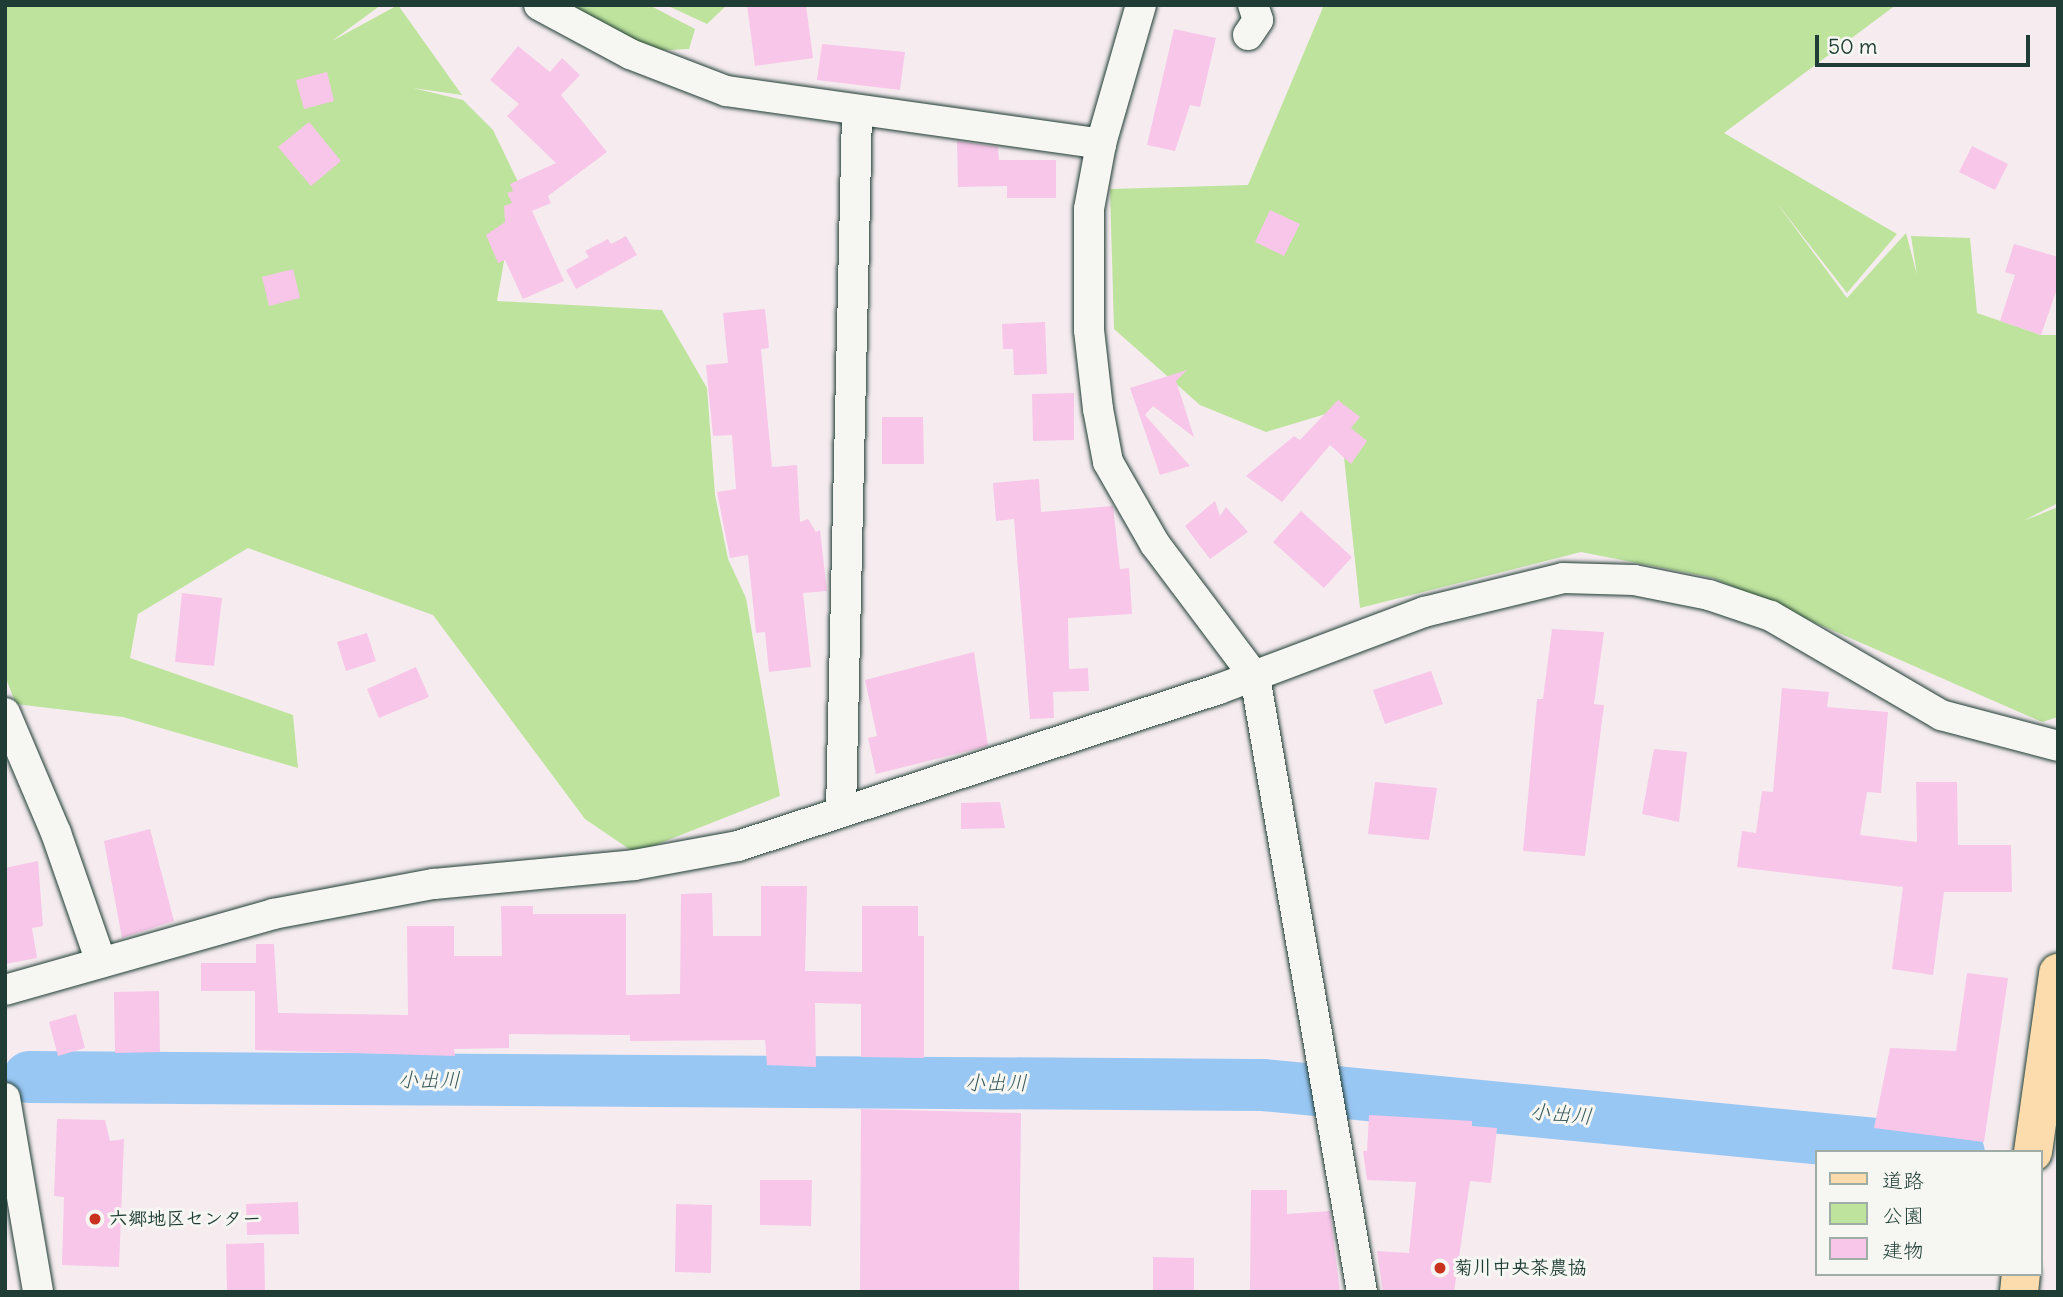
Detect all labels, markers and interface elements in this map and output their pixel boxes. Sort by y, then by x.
scale bar [1818,21,2033,65]
text: 50 m [1828,33,1877,60]
water label: 小出川 [398,1067,460,1093]
water label: 小出川 [965,1070,1027,1096]
water label: 小出川 [1529,1099,1593,1129]
legend [1814,1150,2042,1276]
text: 道路 [1882,1167,1924,1194]
text: 公園 [1882,1202,1924,1229]
place label: 六郷地区センター [109,1208,261,1230]
marker: 六郷地区センター [87,1211,103,1227]
text: 建物 [1882,1237,1924,1264]
place label: 菊川中央茶農協 [1454,1257,1587,1279]
marker: 菊川中央茶農協 [1432,1260,1448,1276]

